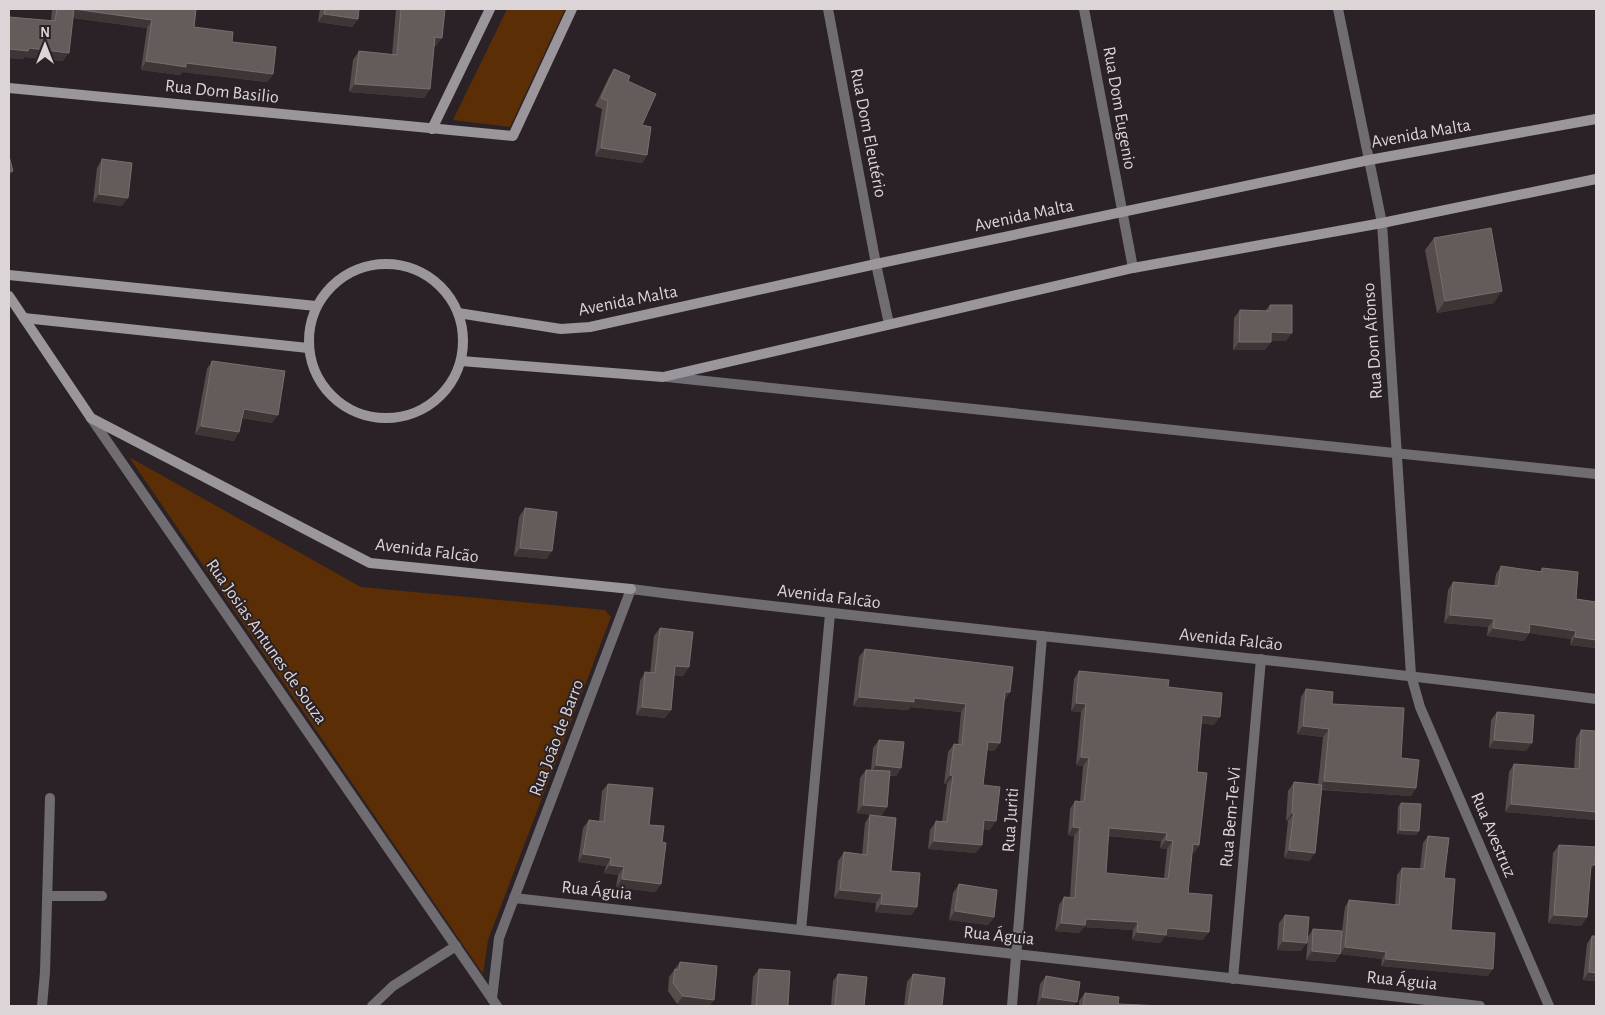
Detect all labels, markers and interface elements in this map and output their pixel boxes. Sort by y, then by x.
north arrow [20,20,70,70]
text: N [40,26,50,40]
street label: Rua Dom Eugenio [1099,45,1139,171]
street label: Rua Dom Eleutério [847,67,889,199]
street label: Rua Dom Basilio [164,77,280,107]
street label: Avenida Malta [1370,116,1472,152]
street label: Avenida Malta [973,197,1075,235]
street label: Rua Dom Afonso [1360,282,1386,400]
street label: Avenida Malta [577,283,679,319]
street label: Avenida Falcão [374,536,480,566]
street label: Rua Josias Antunes de Souza [202,556,330,728]
street label: Avenida Falcão [776,582,882,612]
street label: Avenida Falcão [1178,626,1284,654]
street label: Rua João de Barro [527,677,588,799]
street label: Rua Bem-Te-Vi [1218,766,1244,868]
street label: Rua Juriti [1000,787,1022,853]
street label: Rua Avestruz [1467,790,1519,880]
street label: Rua Águia [561,875,634,904]
street label: Rua Águia [963,920,1036,949]
street label: Rua Águia [1366,965,1439,994]

